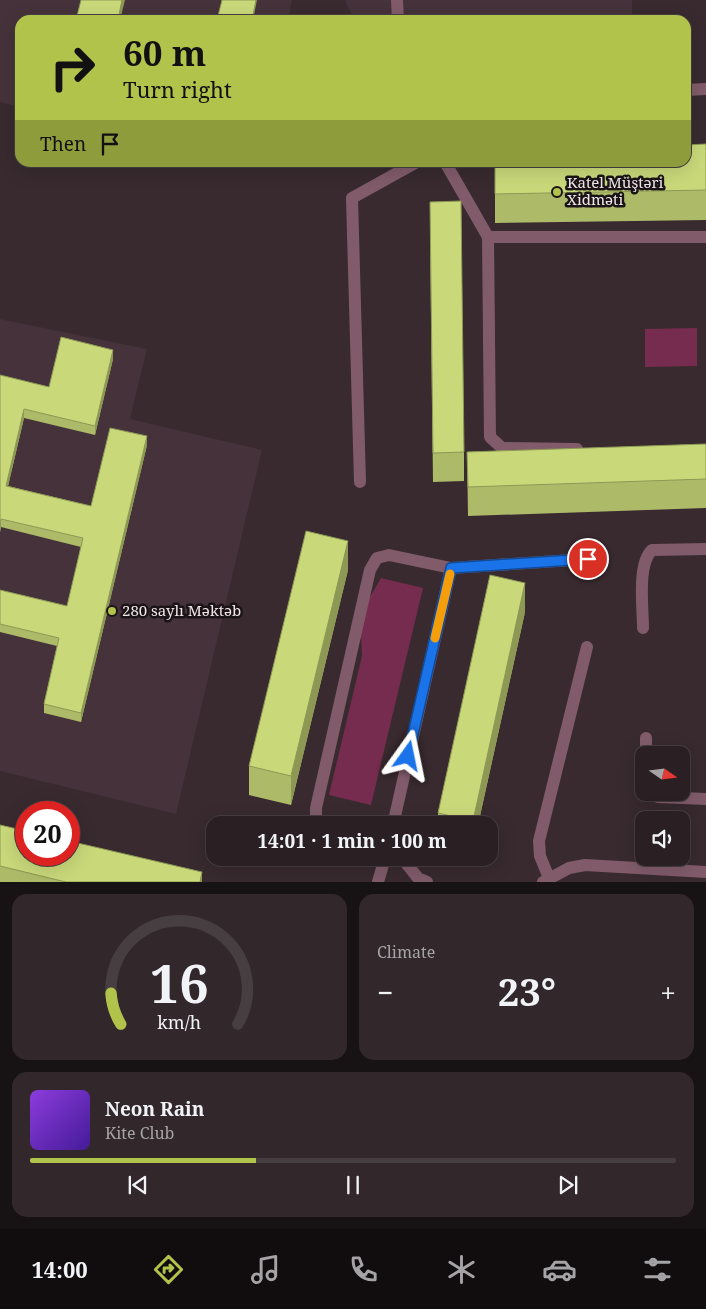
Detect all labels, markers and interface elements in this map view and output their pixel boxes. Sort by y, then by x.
text: 60 m [123,29,206,76]
icon: right [40,35,105,100]
text: Turn right [123,74,232,104]
icon: arrive [96,130,124,158]
text: Then [40,131,86,157]
place label: Katel Müştəri Xidməti [567,172,664,209]
marker: Katel Müştəri Xidməti [551,186,563,198]
pin [567,538,609,580]
icon: arrive [574,545,602,573]
place label: 280 saylı Məktəb [122,600,241,620]
marker: 280 saylı Məktəb [106,605,118,617]
position arrow [381,729,433,781]
north arrow [635,746,690,801]
map controls [635,746,690,866]
speed limit sign: 20 [15,801,80,866]
button: sound [635,811,690,866]
text: 14:01 · 1 min · 100 m [257,828,447,854]
text: Climate [377,941,435,963]
text: 16 [150,947,209,1018]
text: 23° [498,965,556,1017]
text: − [377,973,393,1011]
text: + [660,973,676,1011]
text: km/h [158,1010,201,1034]
text: Neon Rain [105,1096,204,1122]
text: Kite Club [105,1122,174,1144]
icon: previous [124,1171,152,1199]
icon: pause [339,1171,367,1199]
icon: next [554,1171,582,1199]
icon: directions [151,1252,186,1287]
icon: music [248,1252,283,1287]
icon: phone [346,1252,381,1287]
icon: climate [444,1252,479,1287]
icon: car [542,1252,577,1287]
icon: filters [640,1252,675,1287]
text: 14:00 [31,1254,88,1284]

